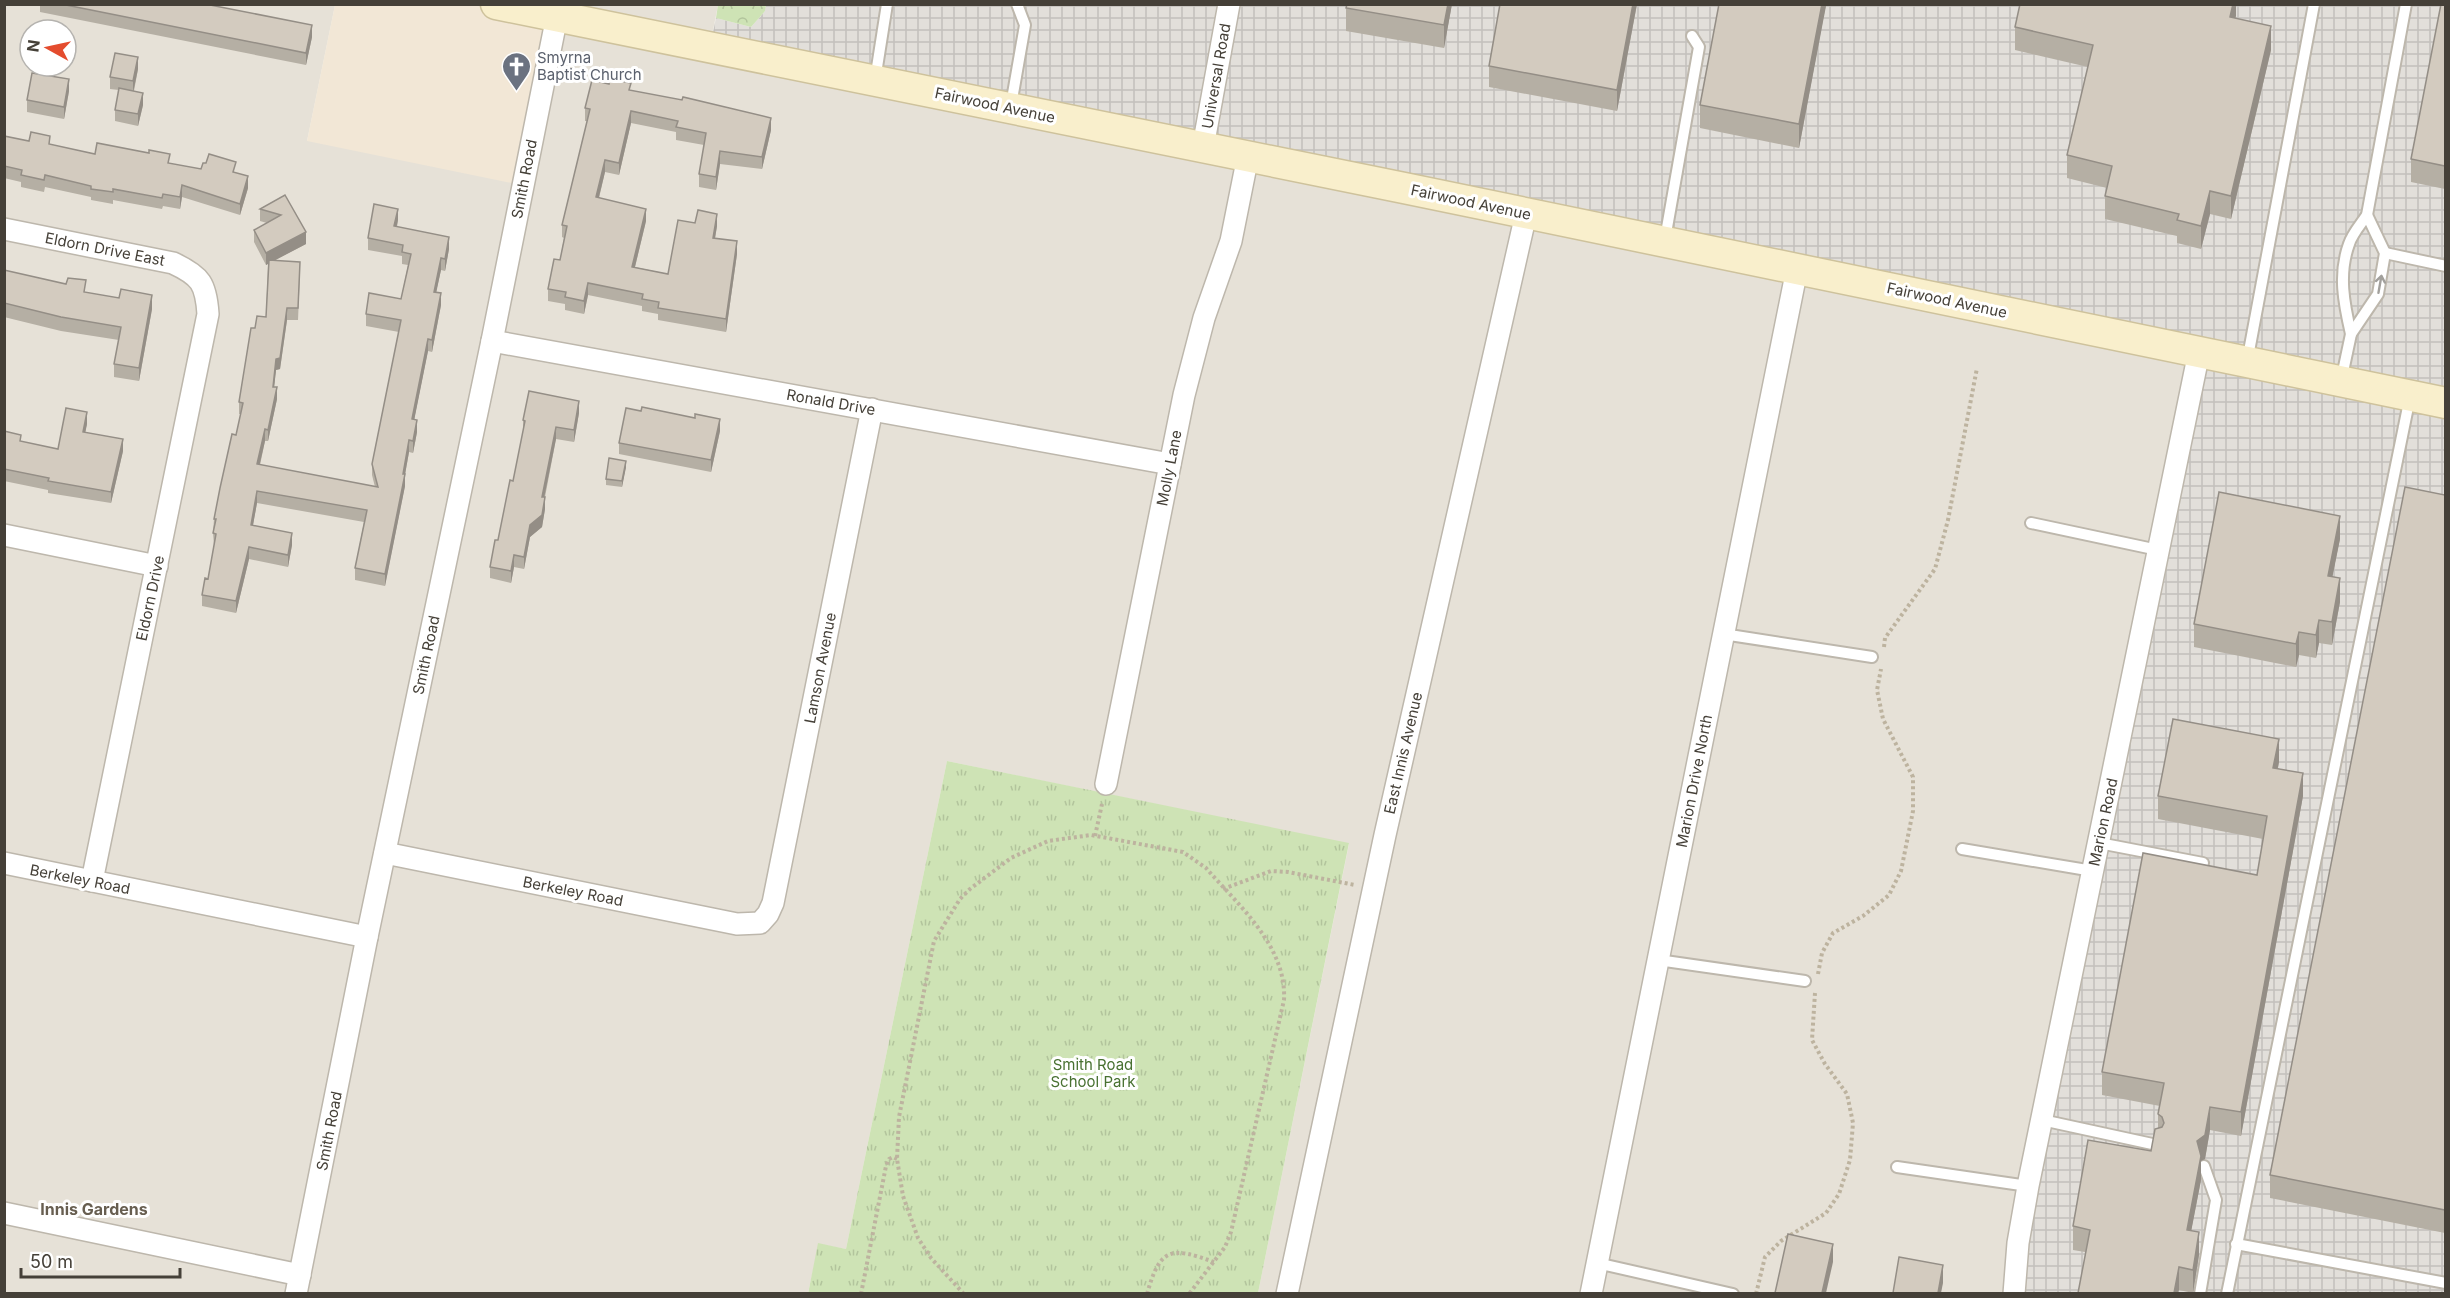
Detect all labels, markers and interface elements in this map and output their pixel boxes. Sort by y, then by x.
north arrow [18,18,78,78]
street label: Universal Road [1197,22,1235,130]
text: N [22,38,44,53]
place label: Smyrna Baptist Church [537,48,642,84]
church icon: Smyrna Baptist Church [500,50,532,92]
street label: Fairwood Avenue [933,83,1057,127]
street label: Smith Road [507,138,541,220]
street label: Fairwood Avenue [1409,180,1533,224]
street label: Eldorn Drive East [44,228,167,270]
one-way arrow [2375,275,2386,295]
street label: Fairwood Avenue [1885,278,2009,322]
street label: Ronald Drive [785,385,877,419]
street label: Molly Lane [1152,428,1186,508]
street label: Eldorn Drive [132,553,168,643]
street label: Lamson Avenue [800,611,840,725]
street label: Smith Road [408,614,444,696]
street label: East Innis Avenue [1380,690,1426,816]
street label: Marion Drive North [1672,713,1716,849]
street label: Marion Road [2084,776,2122,868]
street label: Berkeley Road [28,860,132,898]
street label: Berkeley Road [521,872,625,910]
park label: Smith Road School Park [1050,1055,1136,1091]
street label: Smith Road [312,1090,346,1172]
district label: Innis Gardens [40,1199,148,1219]
scale bar [21,1241,180,1279]
text: 50 m [30,1251,73,1272]

